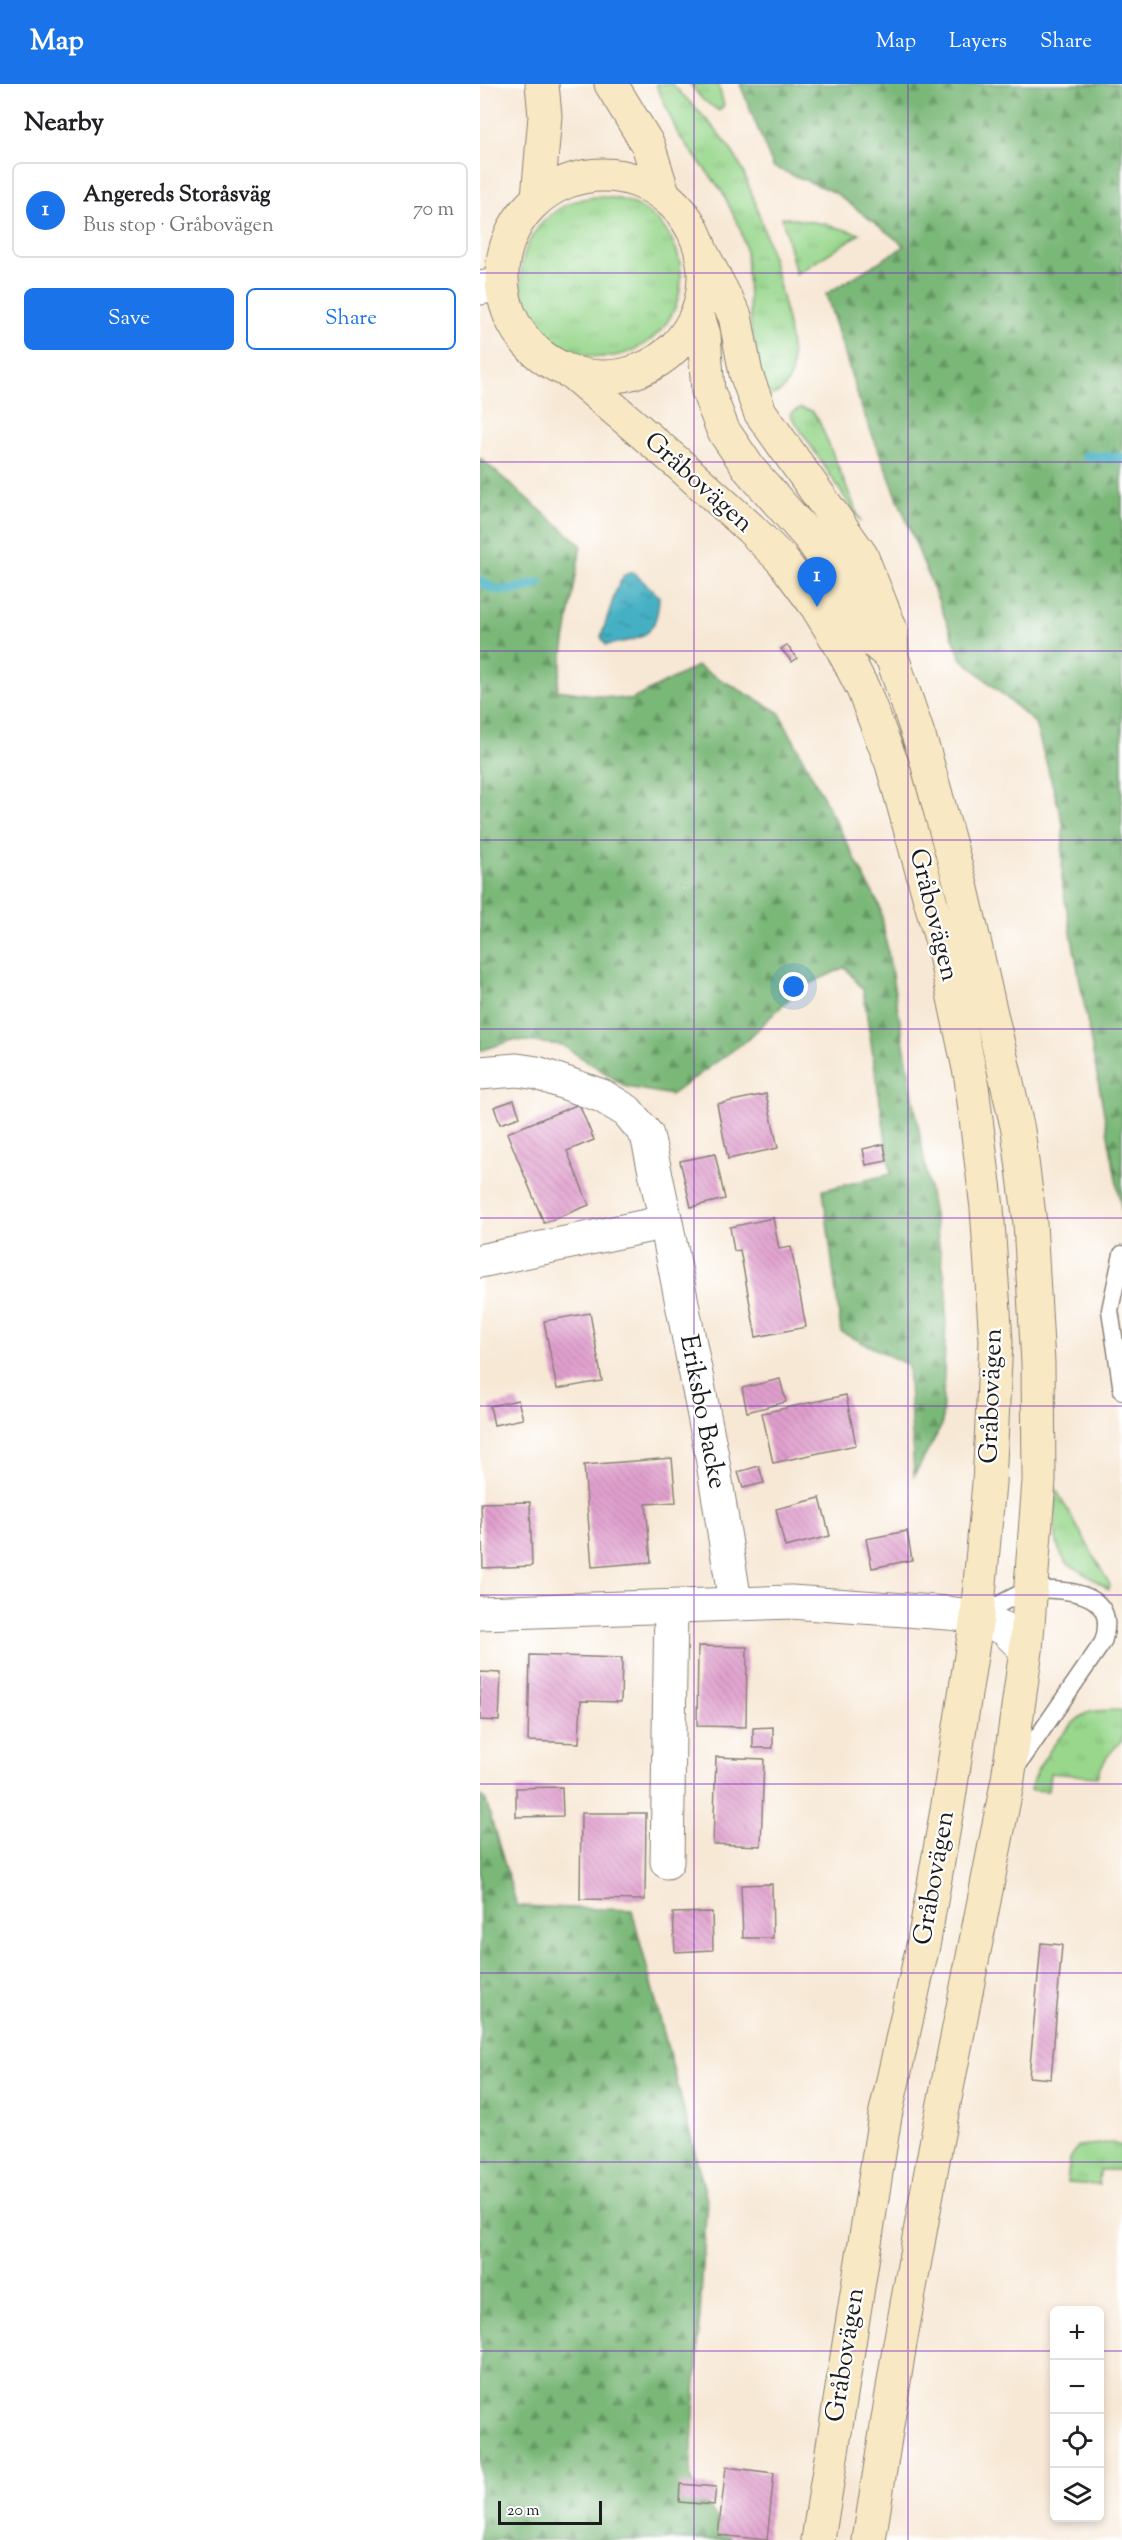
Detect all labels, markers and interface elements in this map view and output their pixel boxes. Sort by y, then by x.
text: Map [30,22,84,62]
text: Map [876,27,916,57]
text: Layers [949,27,1007,57]
text: Share [1040,27,1092,57]
text: Nearby [24,105,104,142]
text: Angereds Storåsväg [83,180,271,212]
text: 1 [42,196,49,225]
text: 70 m [413,196,454,225]
text: Bus stop · Gråbovägen [83,212,274,241]
button: Save [24,288,234,350]
button: Share [246,288,456,350]
street label: Gråbovägen [635,424,761,542]
pin: 1 [798,558,836,607]
street label: Gråbovägen [899,845,967,985]
your location [779,972,808,1001]
street label: Gråbovägen [971,1328,1013,1464]
street label: Eriksbo Backe [669,1332,735,1492]
street label: Gråbovägen [905,1808,965,1948]
street label: Gråbovägen [817,2285,875,2425]
map controls [1050,2306,1104,2522]
button: + [1050,2306,1104,2360]
button: − [1050,2360,1104,2414]
button: locate [1050,2414,1104,2468]
button: layers [1050,2468,1104,2522]
scale bar [498,2498,602,2526]
text: 20 m [507,2500,540,2523]

